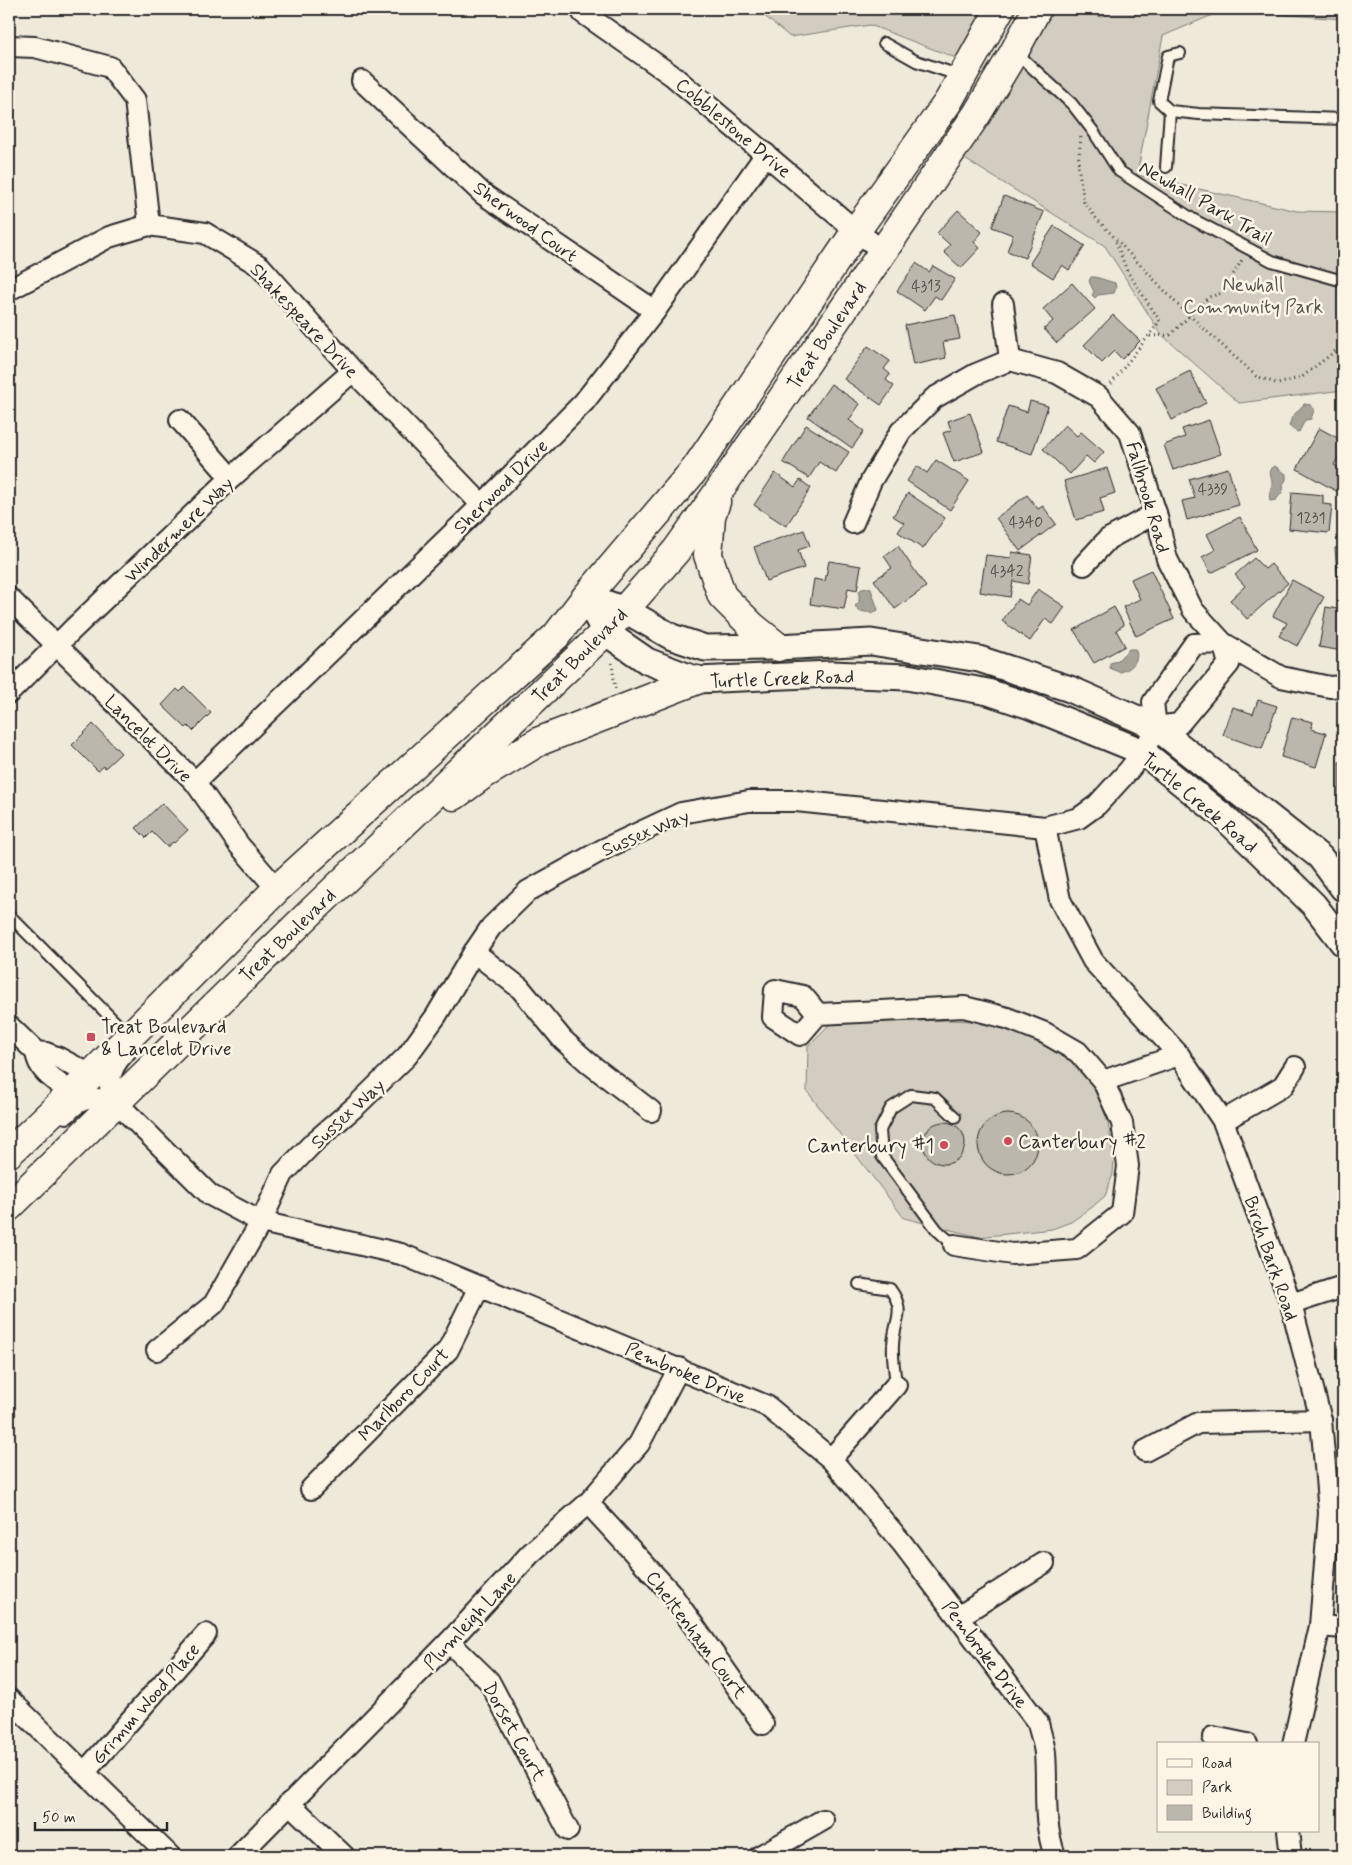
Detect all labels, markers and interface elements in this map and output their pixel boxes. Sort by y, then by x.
street label: Cobblestone Drive [670,72,796,184]
street label: Newhall Park Trail [1134,155,1276,252]
street label: Sherwood Court [468,176,582,268]
street label: Shakespeare Drive [244,258,364,384]
park label: Newhall Community Park [1183,273,1323,320]
house number: 4313 [911,276,941,297]
street label: Treat Boulevard [782,277,873,395]
street label: Sherwood Drive [448,434,554,540]
street label: Fallbrook Road [1120,439,1175,556]
street label: Windermere Way [119,472,239,589]
house number: 4339 [1198,479,1228,500]
house number: 1231 [1296,508,1326,529]
house number: 4340 [1009,512,1043,533]
house number: 4342 [990,561,1024,582]
street label: Treat Boulevard [527,603,633,709]
street label: Turtle Creek Road [709,664,855,695]
street label: Lancelot Drive [99,690,197,788]
street label: Turtle Creek Road [1136,747,1262,859]
street label: Sussex Way [598,804,693,863]
street label: Treat Boulevard [234,884,342,989]
place label: Treat Boulevard & Lancelot Drive [101,1015,232,1062]
marker: Treat Boulevard & Lancelot Drive [85,1031,97,1043]
street label: Sussex Way [306,1073,390,1155]
place label: Canterbury #2 [1018,1130,1146,1156]
place label: Canterbury #1 [807,1134,934,1160]
marker: Canterbury #2 [1002,1135,1014,1147]
marker: Canterbury #1 [938,1139,950,1151]
street label: Birch Bark Road [1238,1193,1304,1324]
street label: Pembroke Drive [621,1337,750,1410]
street label: Marlboro Court [353,1343,455,1447]
street label: Cheltenham Court [640,1566,752,1704]
street label: Plumleigh Lane [418,1567,523,1676]
street label: Pembroke Drive [936,1596,1034,1714]
street label: Grimm Wood Place [86,1638,206,1770]
street label: Dorset Court [476,1678,551,1785]
legend [1157,1742,1320,1832]
text: Road [1202,1754,1232,1774]
text: Park [1202,1778,1232,1798]
scale bar [35,1800,168,1832]
text: Building [1202,1804,1252,1825]
text: 50 m [42,1808,76,1828]

